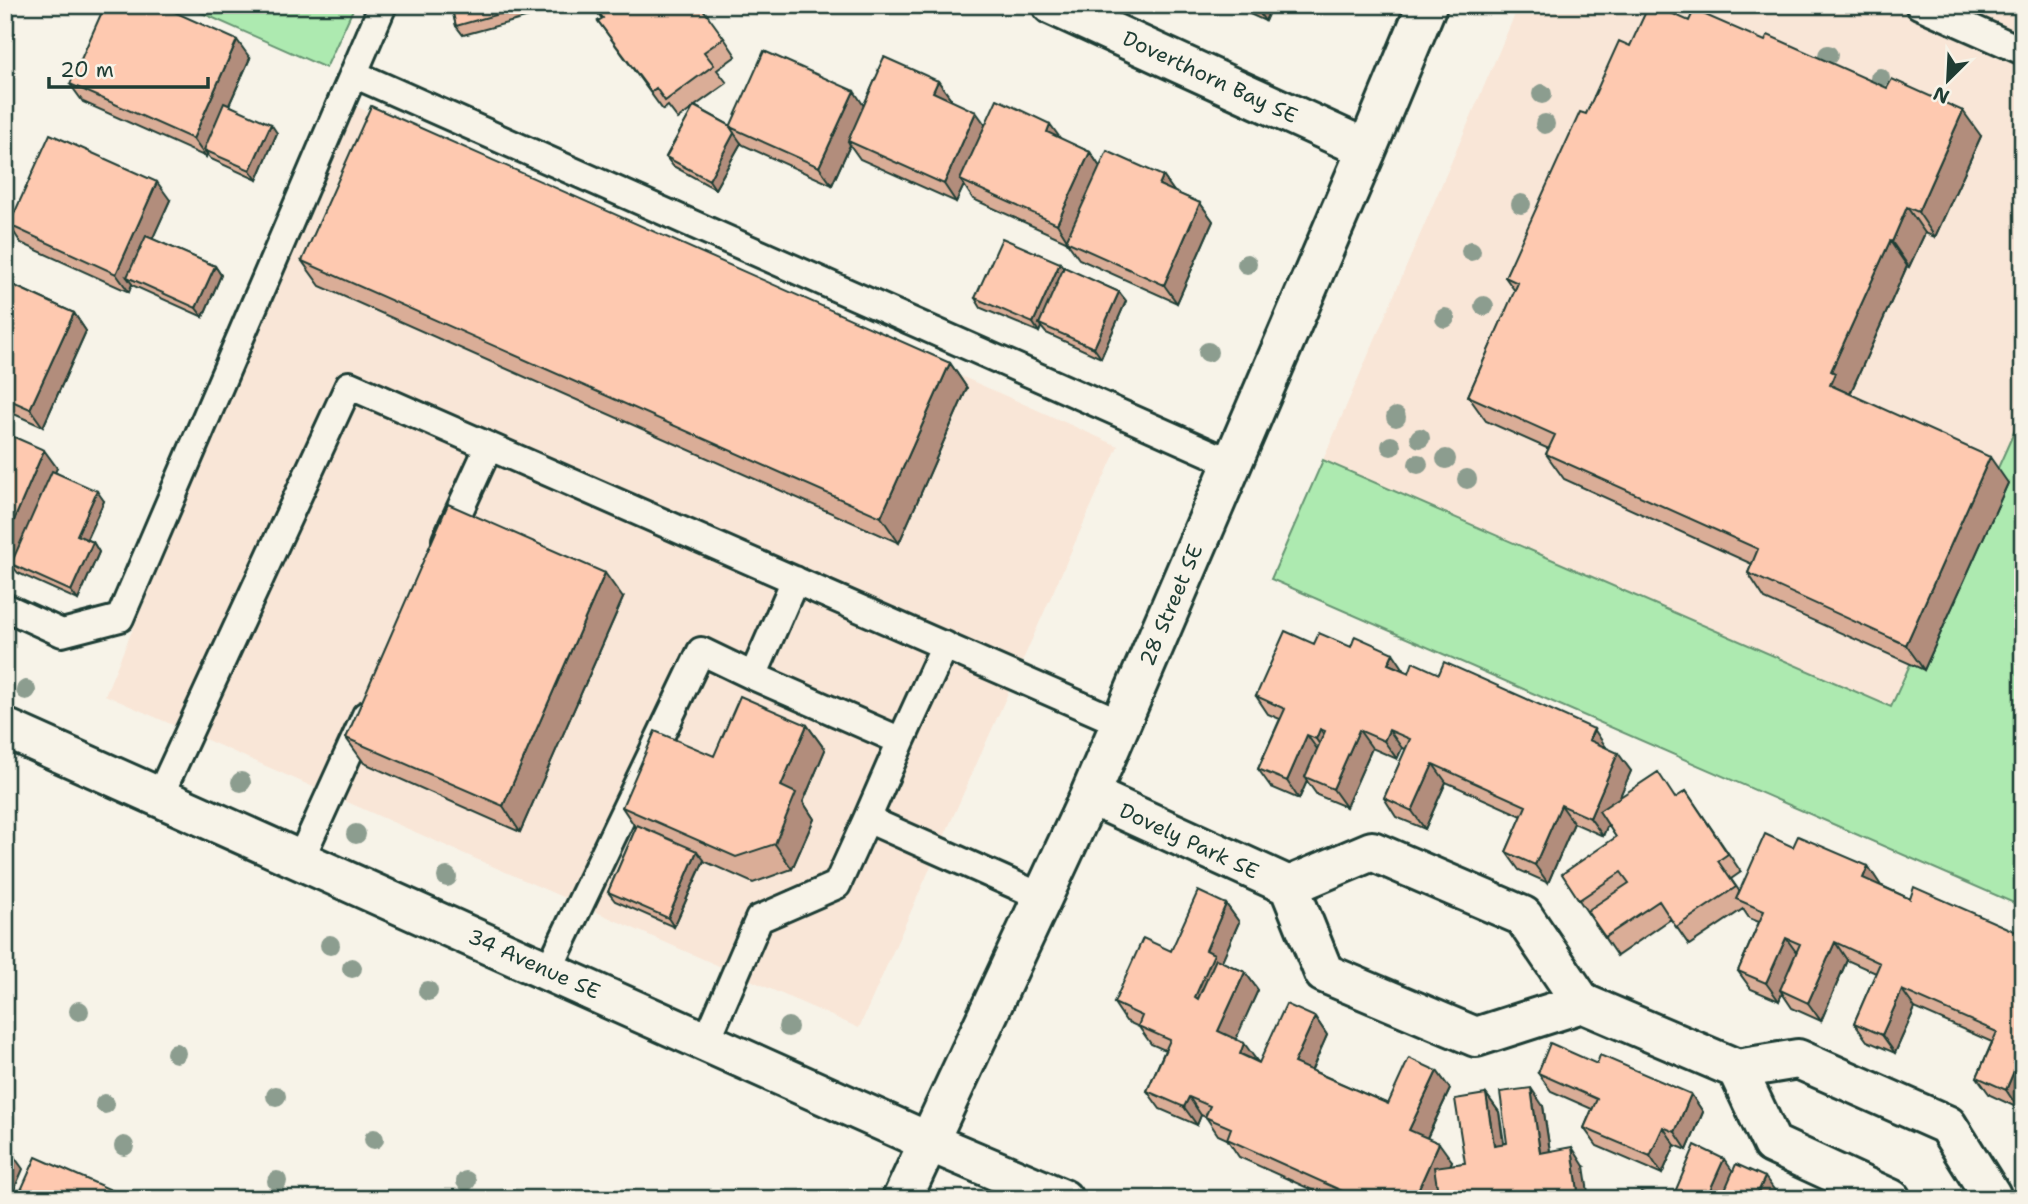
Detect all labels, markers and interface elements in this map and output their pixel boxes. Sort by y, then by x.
street label: Doverthorn Bay SE [1118,24,1302,130]
scale bar [49,46,208,90]
north arrow [1912,46,1982,116]
text: 20 m [60,56,114,84]
text: N [1929,81,1953,110]
street label: 28 Street SE [1133,540,1209,670]
street label: Dovely Park SE [1115,796,1263,886]
street label: 34 Avenue SE [464,922,604,1006]

